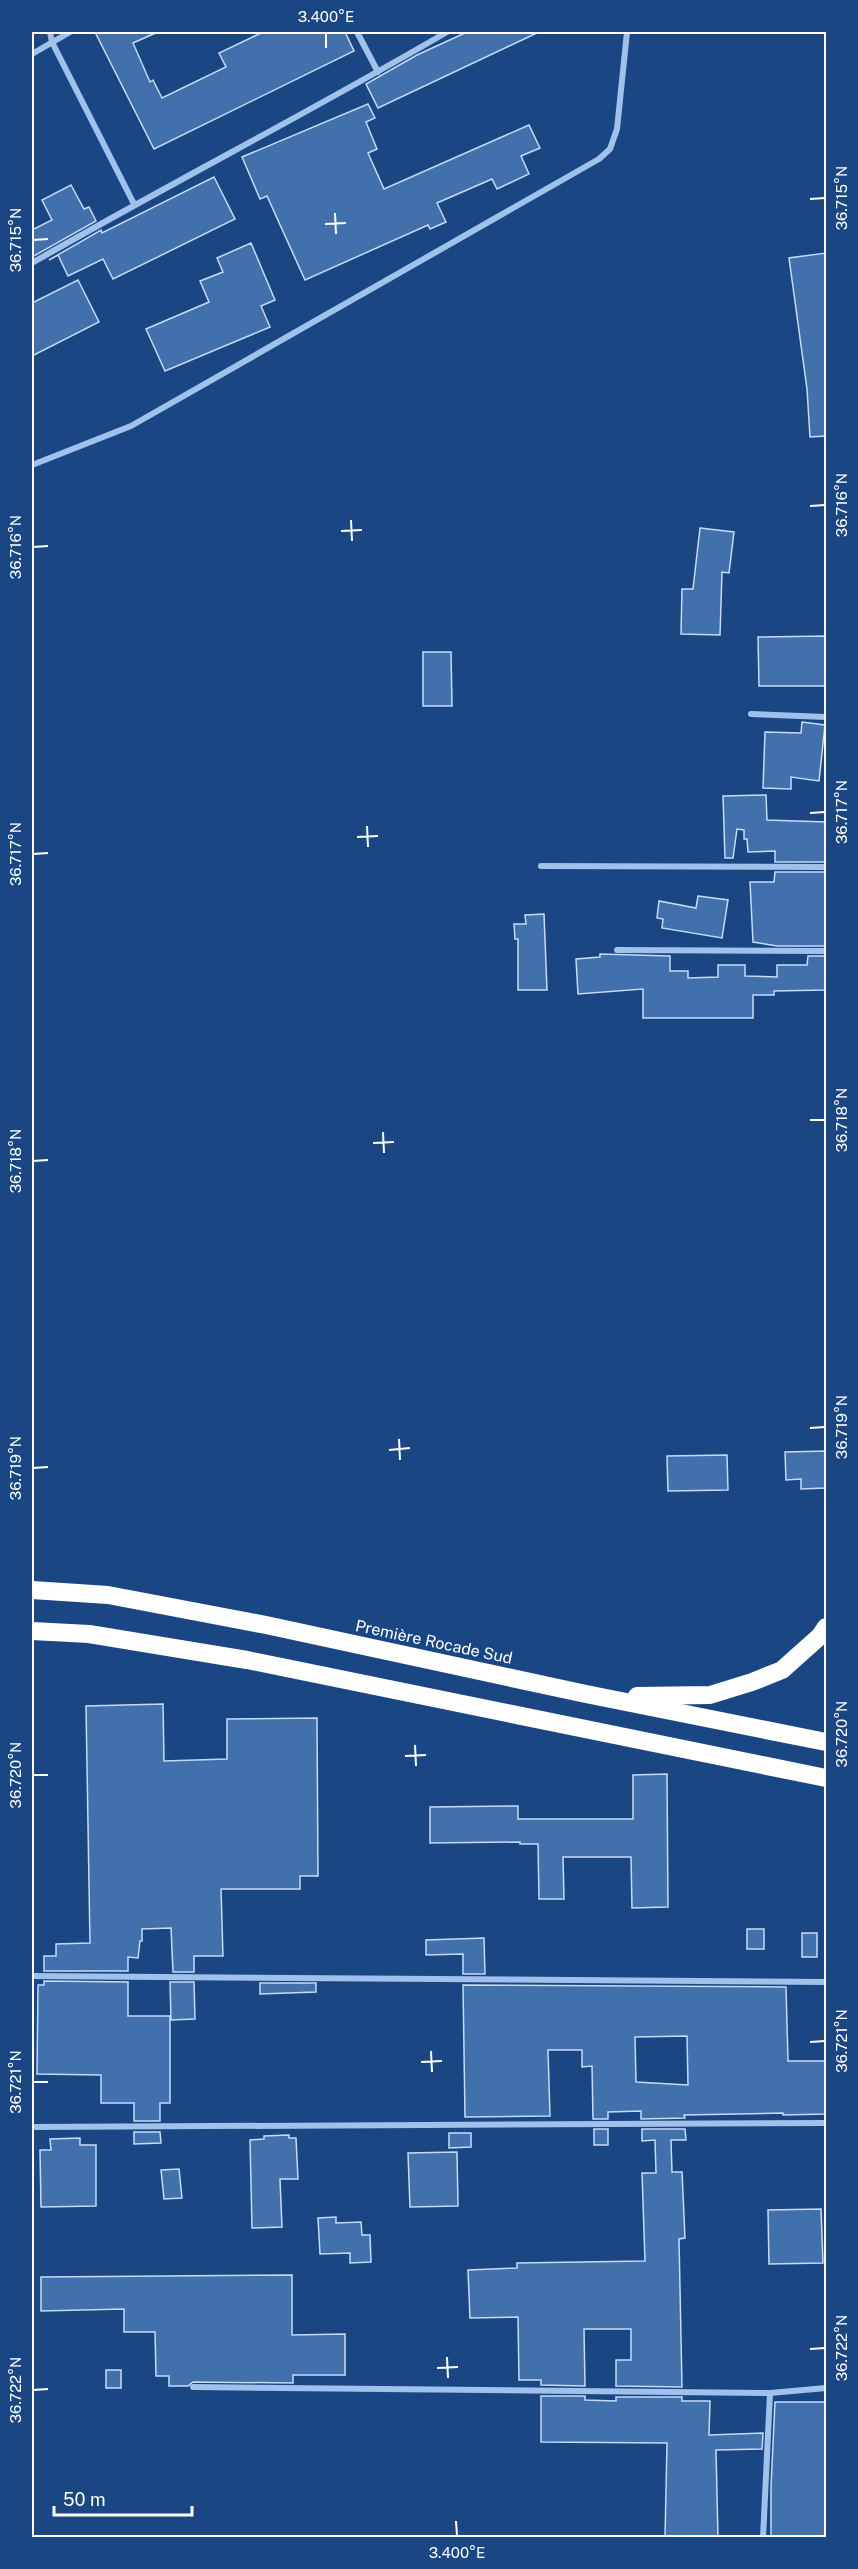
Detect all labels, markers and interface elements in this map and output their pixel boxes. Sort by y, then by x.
text: 3.400°E [298,8,354,25]
text: 36.715°N [833,166,850,230]
text: 36.715°N [7,208,24,272]
text: 36.716°N [833,473,850,537]
text: 36.716°N [7,515,24,579]
text: 36.717°N [833,780,850,844]
text: 36.717°N [7,822,24,886]
text: 36.718°N [833,1088,850,1152]
text: 36.718°N [7,1129,24,1193]
text: 36.719°N [833,1395,850,1459]
text: 36.719°N [7,1436,24,1500]
street label: Première Rocade Sud [354,1616,514,1668]
text: 36.720°N [833,1701,850,1767]
text: 36.720°N [7,1742,24,1808]
text: 36.721°N [833,2009,850,2073]
text: 36.721°N [7,2050,24,2114]
text: 36.722°N [833,2315,850,2381]
text: 36.722°N [7,2357,24,2423]
scale bar [54,2479,192,2517]
text: 50 m [63,2489,106,2510]
text: 3.400°E [429,2544,485,2561]

